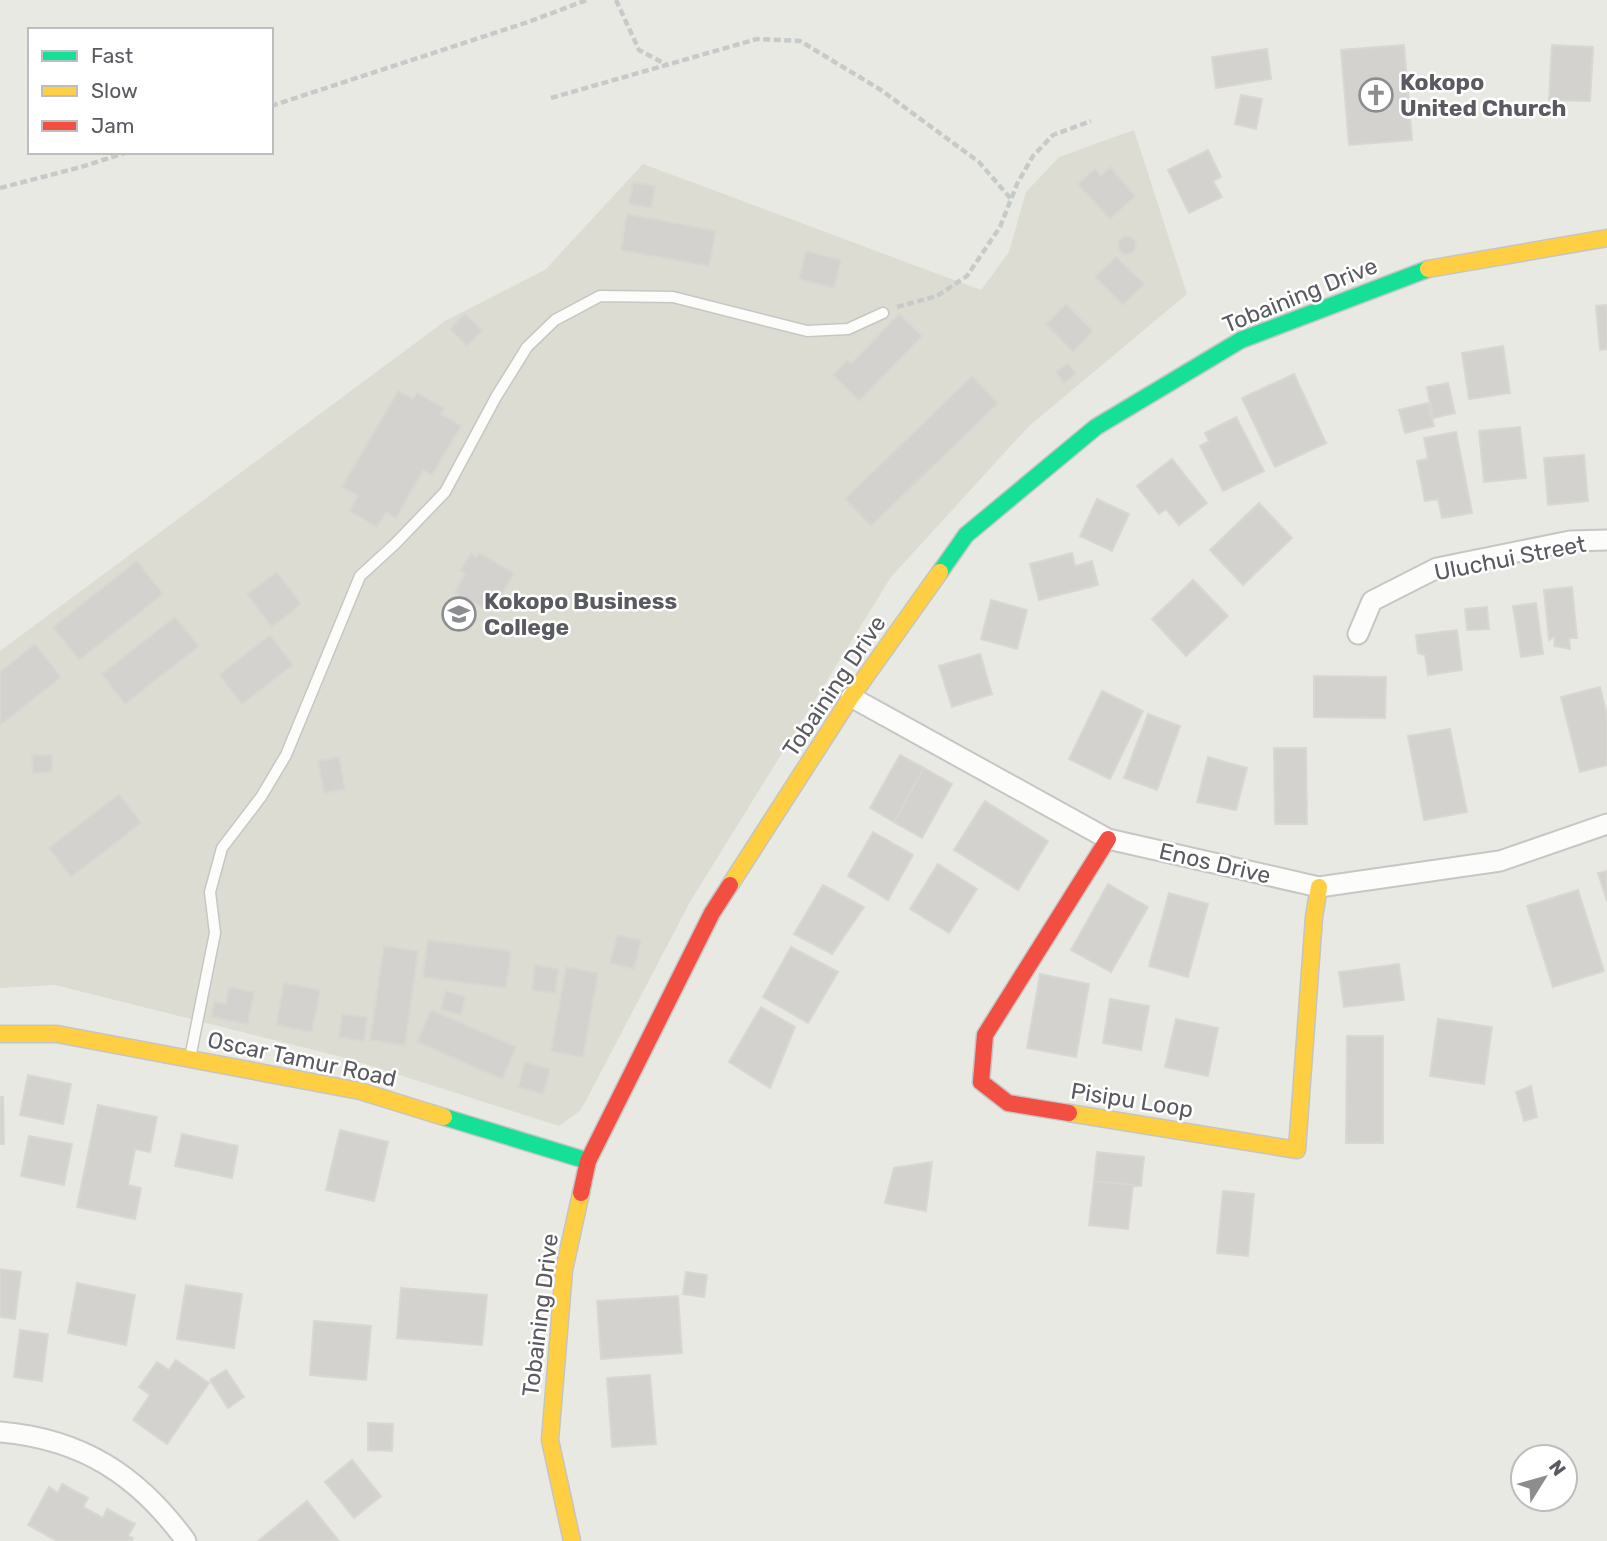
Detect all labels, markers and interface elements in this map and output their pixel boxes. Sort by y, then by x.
legend [28,28,273,154]
text: Fast [91,43,133,68]
place label: Kokopo United Church [1400,68,1567,122]
church icon: Kokopo United Church [1357,76,1395,114]
text: Slow [91,78,138,103]
text: Jam [91,113,135,138]
street label: Tobaining Drive [1219,251,1381,339]
street label: Uluchui Street [1432,530,1588,586]
place label: Kokopo Business College [484,587,677,641]
school or university icon: Kokopo Business College [440,595,478,633]
street label: Tobaining Drive [776,610,892,762]
street label: Enos Drive [1156,837,1274,889]
street label: Oscar Tamur Road [205,1025,399,1093]
street label: Pisipu Loop [1069,1077,1195,1123]
street label: Tobaining Drive [516,1232,564,1398]
north arrow [1509,1443,1579,1513]
text: N [1544,1456,1570,1480]

